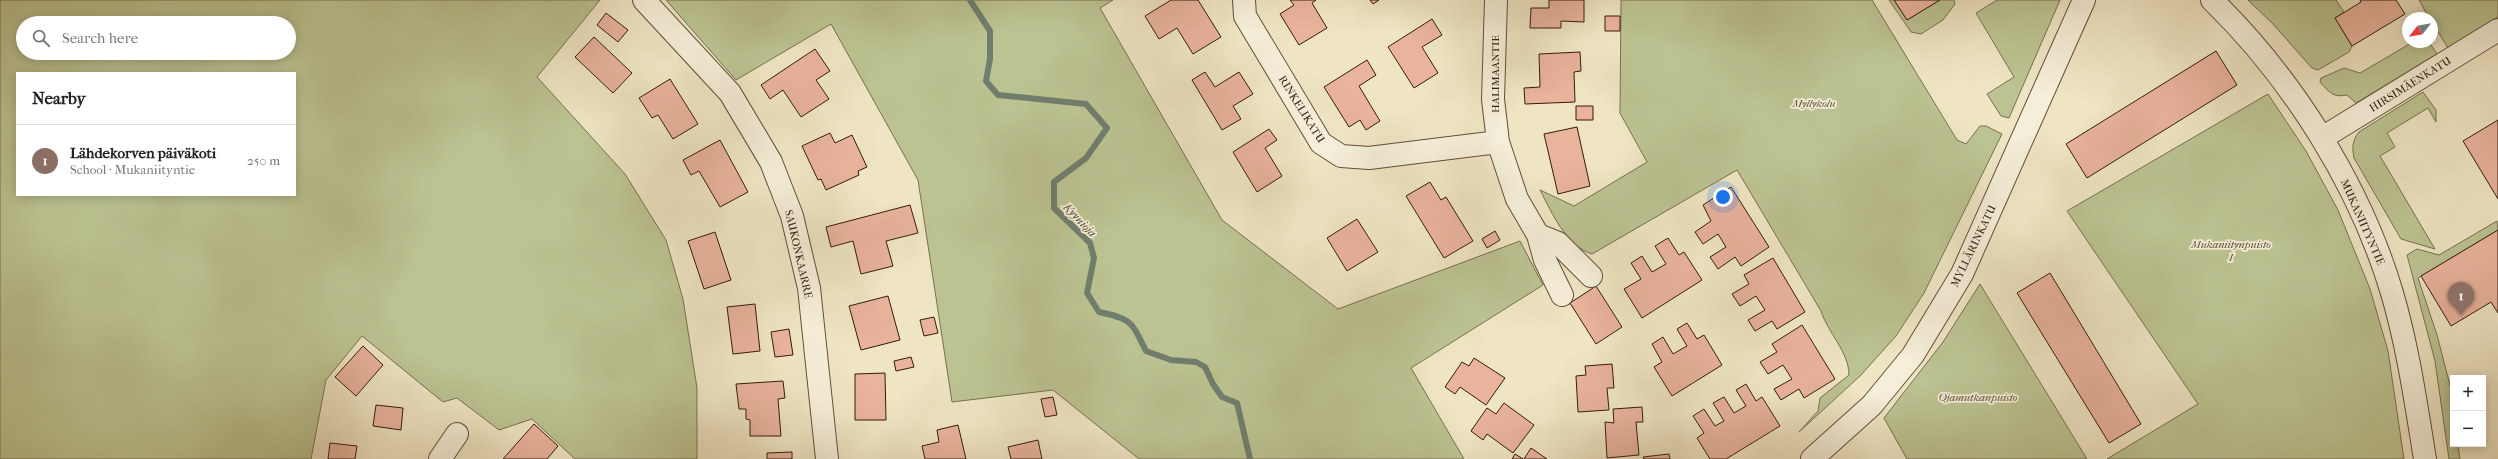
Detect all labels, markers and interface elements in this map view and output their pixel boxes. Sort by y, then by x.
north arrow [2402,12,2438,48]
search box [16,16,296,60]
icon: search [30,27,52,49]
text: Search here [62,29,138,47]
street label: HALIMAANTIE [1489,35,1502,113]
street label: HIRSIMÄENKATU [2367,54,2454,115]
street label: RINKELIKATU [1276,73,1328,146]
text: Nearby [32,88,86,108]
park label: Myllykolu [1791,97,1836,110]
text: Lähdekorven päiväkoti [70,144,216,162]
text: 1 [43,153,47,168]
text: 250 m [247,153,280,168]
text: School · Mukaniityntie [70,162,195,177]
street label: MUKANIITYNTIE [2338,177,2387,267]
your location [1713,187,1733,207]
water label: Kyynioja [1060,199,1100,240]
street label: MYLLÄRINKATU [1948,203,1999,289]
street label: SAUKONKAARRE [782,209,815,300]
park label: Mukaniitynpuisto I [2190,238,2271,264]
pin: 1 [2448,282,2474,315]
map controls [2450,375,2486,447]
button: + [2450,375,2486,411]
park label: Ojamutkanpuisto [1939,391,2018,404]
button: − [2450,411,2486,447]

